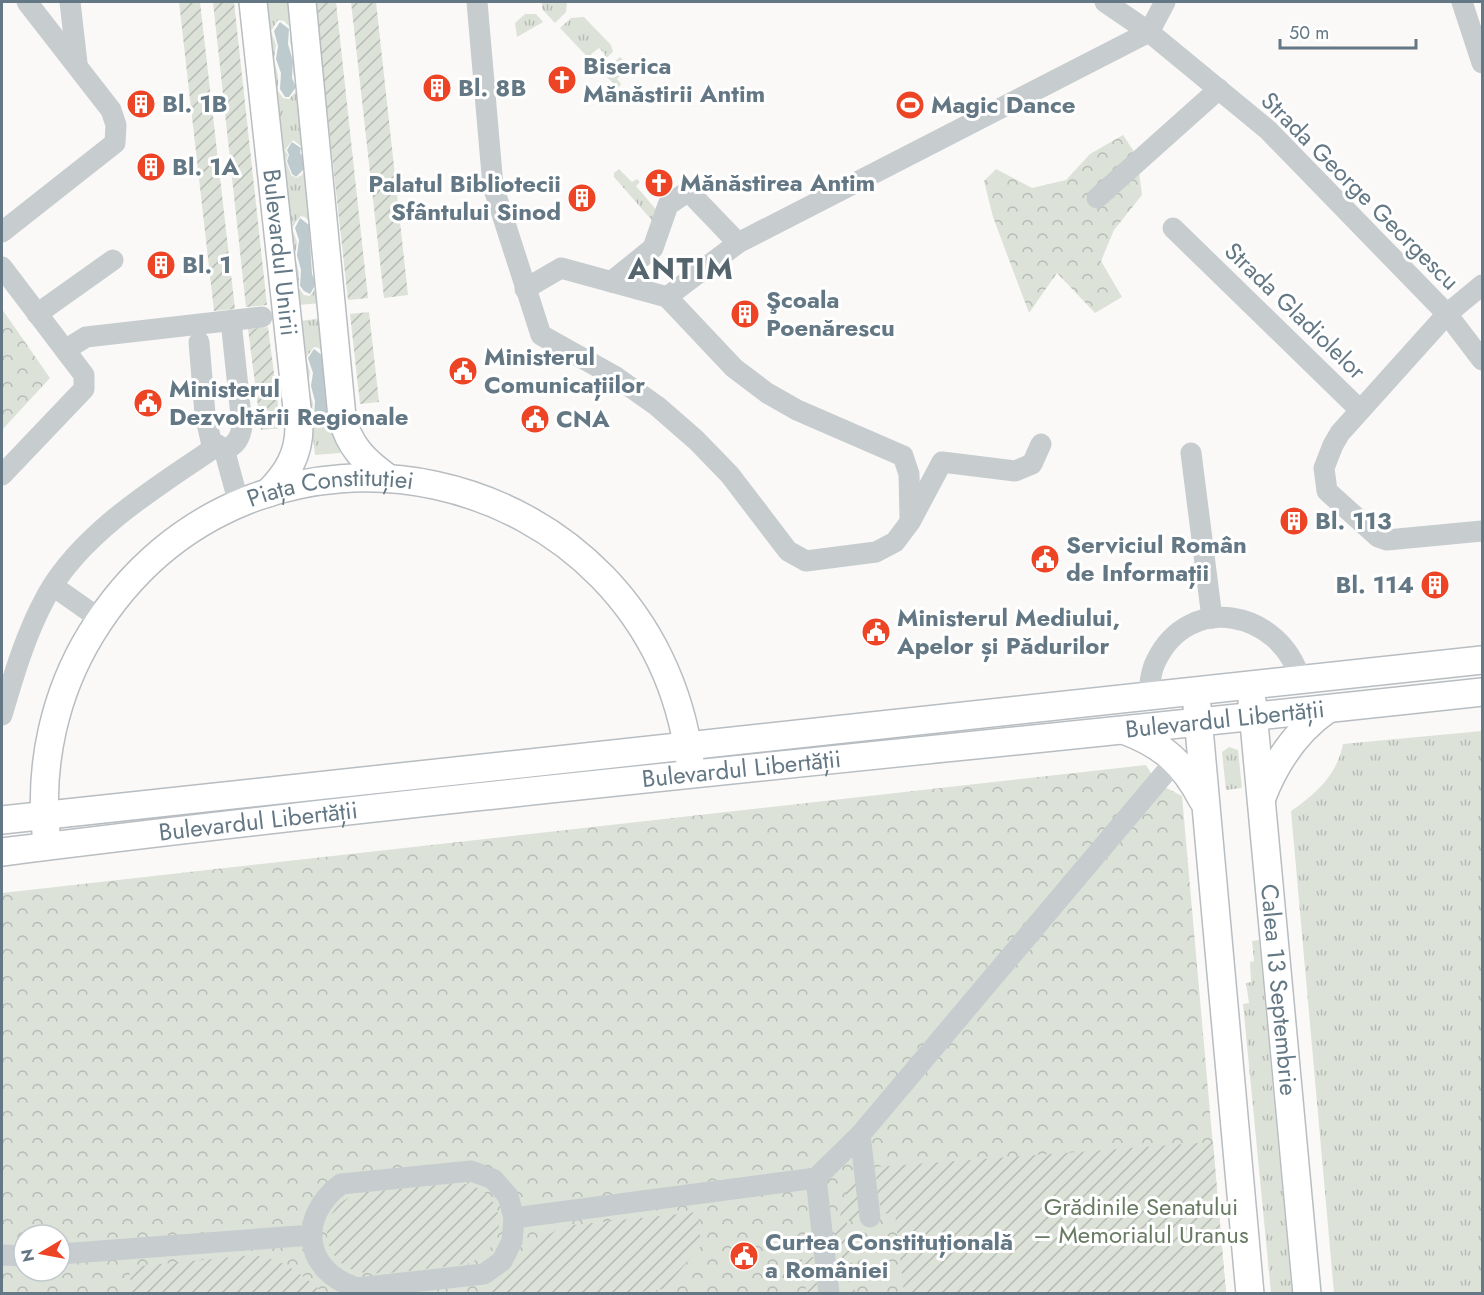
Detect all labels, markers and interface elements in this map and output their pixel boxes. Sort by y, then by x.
scale bar [1280,12,1416,50]
text: 50 m [1289,20,1329,46]
place label: Biserica Mănăstirii Antim [583,48,765,111]
church icon: Biserica Mănăstirii Antim [546,64,578,96]
place label: Bl. 8B [458,70,526,105]
building icon: Bl. 8B [421,72,453,104]
street label: Strada George Georgescu [1253,84,1467,298]
place label: Bl. 1B [162,86,228,121]
place label: Magic Dance [931,87,1076,122]
building icon: Bl. 1B [125,88,157,120]
sports icon: Magic Dance [894,89,926,121]
place label: Bl. 1A [172,149,240,184]
building icon: Bl. 1A [135,151,167,183]
place label: Mănăstirea Antim [680,165,875,200]
place label: Palatul Bibliotecii Sfântului Sinod [368,166,561,229]
street label: Bulevardul Unirii [254,167,307,338]
church icon: Mănăstirea Antim [643,167,675,199]
building icon: Palatul Bibliotecii Sfântului Sinod [566,182,598,214]
street label: Strada Gladiolelor [1217,234,1374,388]
place label: Bl. 1 [182,247,232,282]
district label: ANTIM [627,247,734,290]
building icon: Bl. 1 [145,249,177,281]
place label: Şcoala Poenărescu [766,282,895,345]
building icon: Şcoala Poenărescu [729,298,761,330]
place label: Ministerul Comunicațiilor [484,339,645,402]
public building icon: Ministerul Comunicațiilor [447,355,479,387]
place label: Ministerul Dezvoltării Regionale [169,371,408,434]
public building icon: Ministerul Dezvoltării Regionale [132,387,164,419]
place label: CNA [556,401,610,436]
public building icon: CNA [519,403,551,435]
street label: Piața Constituției [242,460,416,516]
place label: Bl. 113 [1315,503,1392,538]
building icon: Bl. 113 [1278,505,1310,537]
place label: Serviciul Român de Informații [1066,527,1247,590]
public building icon: Serviciul Român de Informații [1029,543,1061,575]
place label: Bl. 114 [1335,567,1414,602]
building icon: Bl. 114 [1419,569,1451,601]
place label: Ministerul Mediului, Apelor și Pădurilor [896,600,1120,663]
public building icon: Ministerul Mediului, Apelor și Pădurilor [860,616,892,648]
street label: Bulevardul Libertății [1124,691,1326,747]
street label: Bulevardul Libertății [640,741,843,796]
street label: Bulevardul Libertății [157,792,359,850]
street label: Calea 13 Septembrie [1252,882,1307,1097]
park label: Grădinile Senatului – Memorialul Uranus [1033,1189,1249,1252]
north arrow [12,1223,72,1283]
place label: Curtea Constituțională a României [765,1224,1013,1287]
public building icon: Curtea Constituțională a României [728,1240,760,1272]
text: N [15,1247,40,1264]

